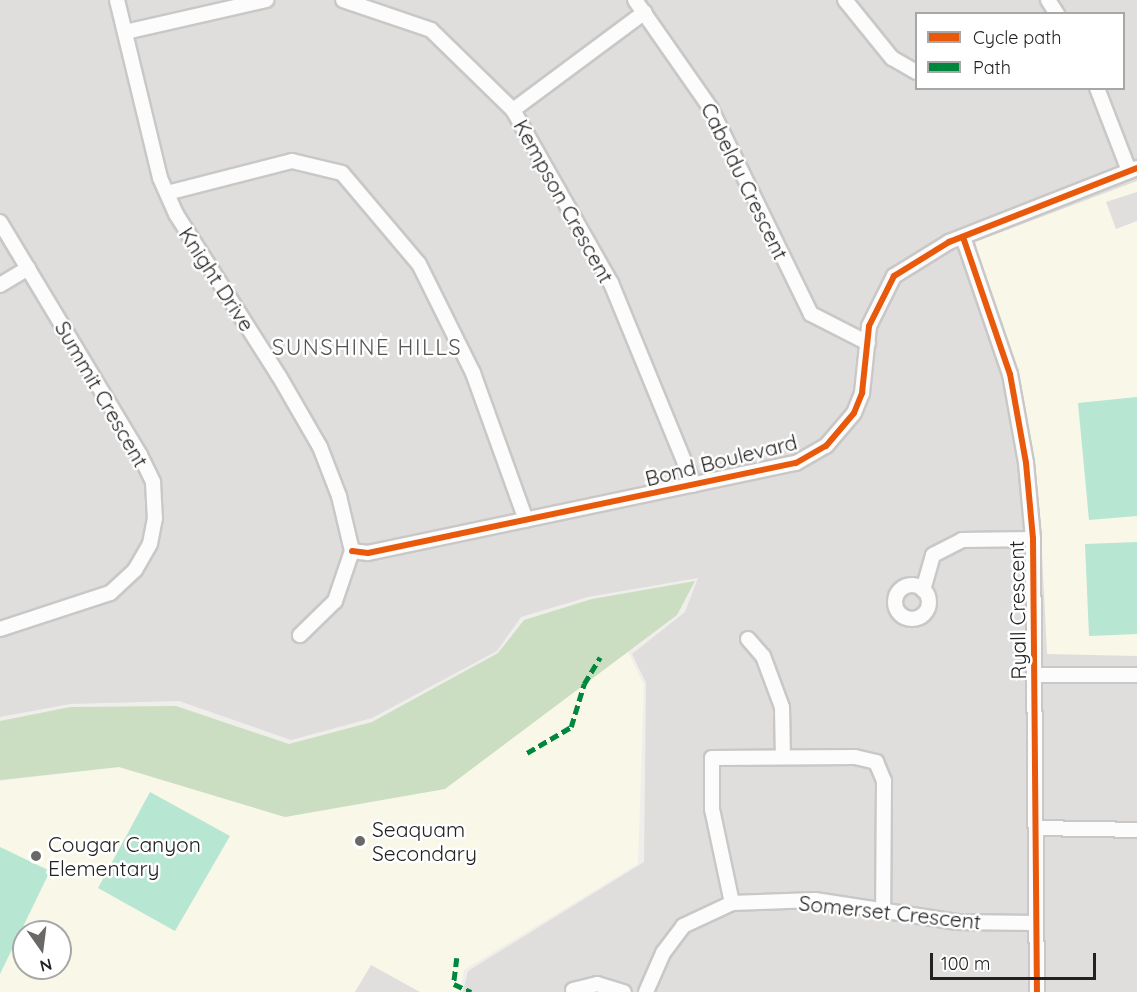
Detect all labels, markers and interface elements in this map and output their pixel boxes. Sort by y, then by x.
legend [915,12,1125,90]
text: Cycle path [973,26,1061,49]
text: Path [973,56,1011,79]
street label: Cabeldu Crescent [696,98,794,264]
street label: Kempson Crescent [509,115,619,287]
street label: Knight Drive [174,222,260,336]
street label: Summit Crescent [50,316,154,472]
district label: SUNSHINE HILLS [272,335,462,361]
street label: Bond Boulevard [642,429,800,491]
street label: Ryall Crescent [1003,540,1031,680]
place label: Seaquam Secondary [372,816,477,866]
place label: Cougar Canyon Elementary [48,831,201,881]
marker: Seaquam Secondary [353,834,367,848]
marker: Cougar Canyon Elementary [29,849,43,863]
street label: Somerset Crescent [798,890,982,934]
north arrow [12,920,72,980]
scale bar [933,941,1100,979]
text: 100 m [941,952,990,975]
text: N [38,954,54,977]

